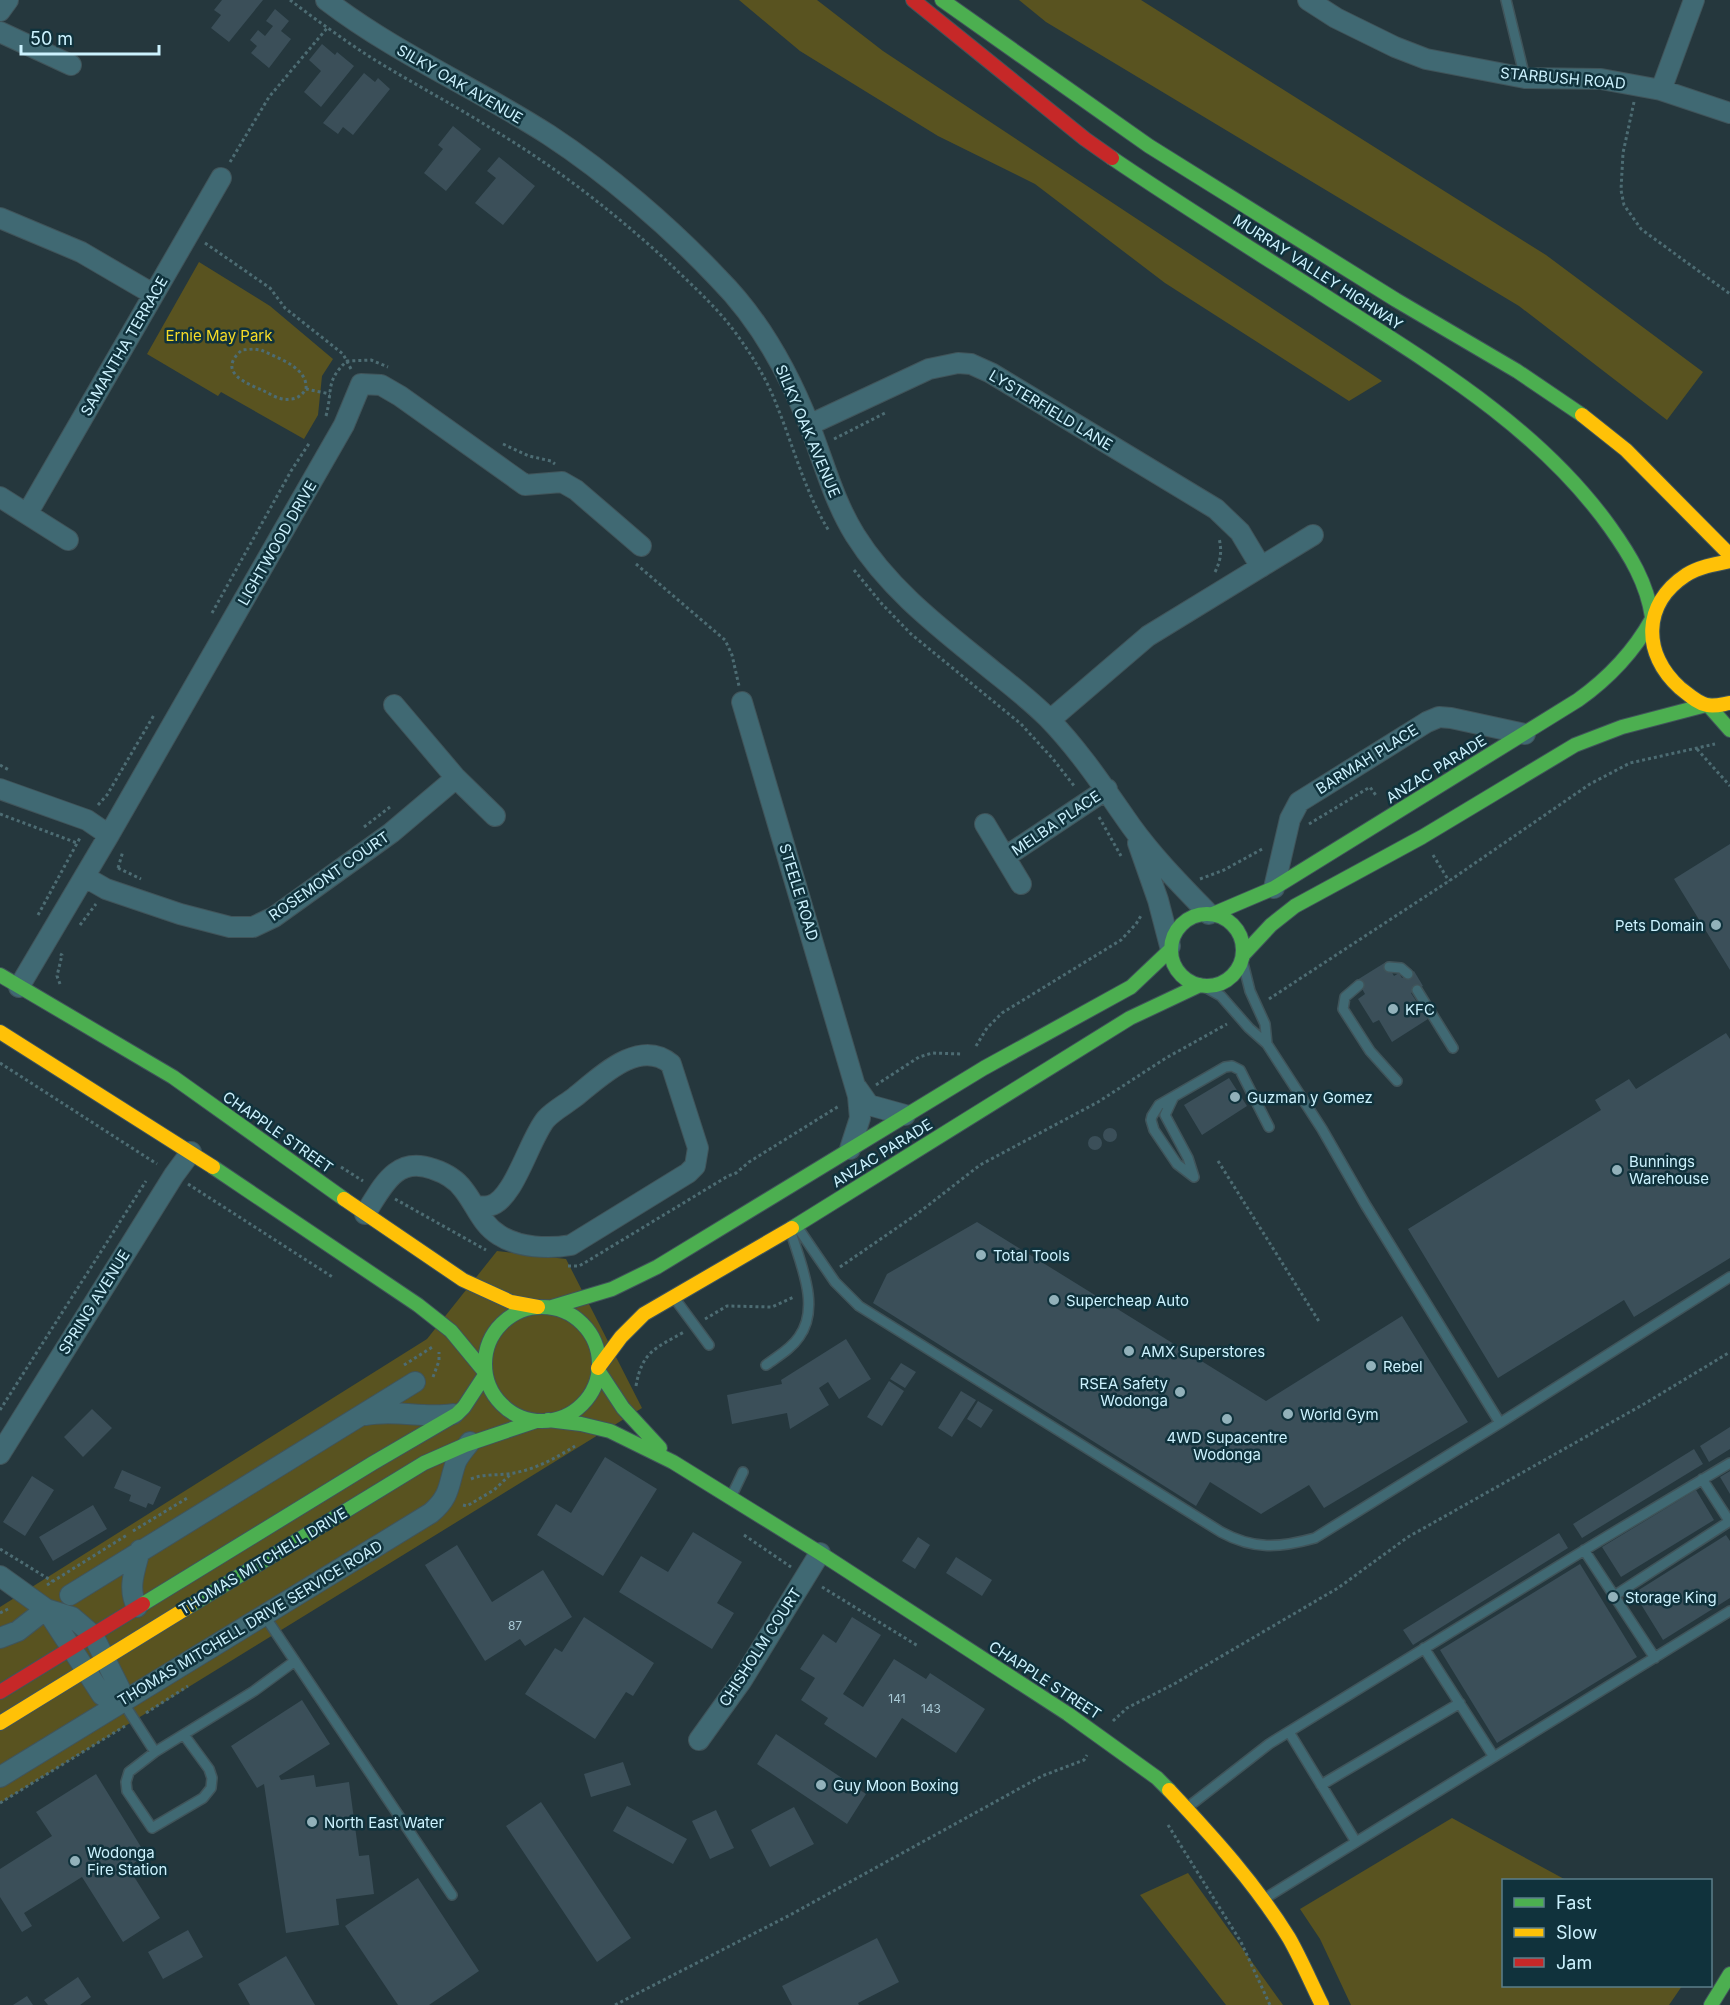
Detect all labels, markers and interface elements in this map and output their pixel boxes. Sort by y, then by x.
scale bar [21,18,159,56]
text: 50 m [30,28,73,49]
street label: SILKY OAK AVENUE [394,40,526,128]
street label: STARBUSH ROAD [1500,63,1626,93]
street label: MURRAY VALLEY HIGHWAY [1230,210,1406,334]
street label: SAMANTHA TERRACE [76,273,172,419]
park label: Ernie May Park [166,326,273,345]
street label: SILKY OAK AVENUE [771,362,845,500]
street label: LYSTERFIELD LANE [986,366,1116,454]
street label: LIGHTWOOD DRIVE [233,477,321,609]
street label: BARMAH PLACE [1312,720,1422,798]
street label: ANZAC PARADE [1382,731,1490,807]
street label: MELBA PLACE [1008,786,1104,860]
street label: ROSEMONT COURT [265,827,393,925]
street label: STEELE ROAD [775,841,823,943]
place label: Pets Domain [1615,916,1704,935]
marker: Pets Domain [1709,918,1723,932]
place label: KFC [1405,1000,1435,1019]
marker: KFC [1386,1002,1400,1016]
street label: CHAPPLE STREET [219,1087,337,1177]
place label: Guzman y Gomez [1247,1088,1373,1107]
marker: Guzman y Gomez [1228,1090,1242,1104]
street label: ANZAC PARADE [828,1115,936,1191]
place label: Bunnings Warehouse [1629,1152,1709,1188]
marker: Bunnings Warehouse [1610,1163,1624,1177]
street label: SPRING AVENUE [54,1246,134,1358]
place label: Total Tools [993,1246,1070,1265]
marker: Total Tools [974,1248,988,1262]
place label: Supercheap Auto [1066,1291,1189,1310]
marker: Supercheap Auto [1047,1293,1061,1307]
place label: AMX Superstores [1141,1342,1265,1361]
marker: AMX Superstores [1122,1344,1136,1358]
place label: Rebel [1383,1357,1423,1376]
marker: Rebel [1364,1359,1378,1373]
place label: RSEA Safety Wodonga [1080,1374,1169,1410]
marker: RSEA Safety Wodonga [1173,1385,1187,1399]
place label: World Gym [1300,1405,1379,1424]
marker: World Gym [1281,1407,1295,1421]
marker: 4WD Supacentre Wodonga [1220,1412,1234,1426]
place label: 4WD Supacentre Wodonga [1167,1428,1288,1464]
street label: THOMAS MITCHELL DRIVE [175,1503,351,1619]
street label: THOMAS MITCHELL DRIVE SERVICE ROAD [114,1536,386,1710]
street label: CHISHOLM COURT [715,1584,805,1710]
place label: Storage King [1625,1588,1717,1607]
marker: Storage King [1606,1590,1620,1604]
house number: 87 [508,1618,522,1633]
street label: CHAPPLE STREET [985,1637,1105,1723]
house number: 141 [888,1691,906,1706]
house number: 143 [921,1701,941,1716]
place label: Guy Moon Boxing [833,1776,959,1795]
marker: Guy Moon Boxing [814,1778,828,1792]
place label: North East Water [324,1813,445,1832]
marker: North East Water [305,1815,319,1829]
place label: Wodonga Fire Station [87,1843,167,1879]
marker: Wodonga Fire Station [68,1854,82,1868]
legend [1502,1879,1712,1987]
text: Fast [1556,1892,1592,1913]
text: Slow [1556,1922,1597,1943]
text: Jam [1556,1952,1592,1973]

